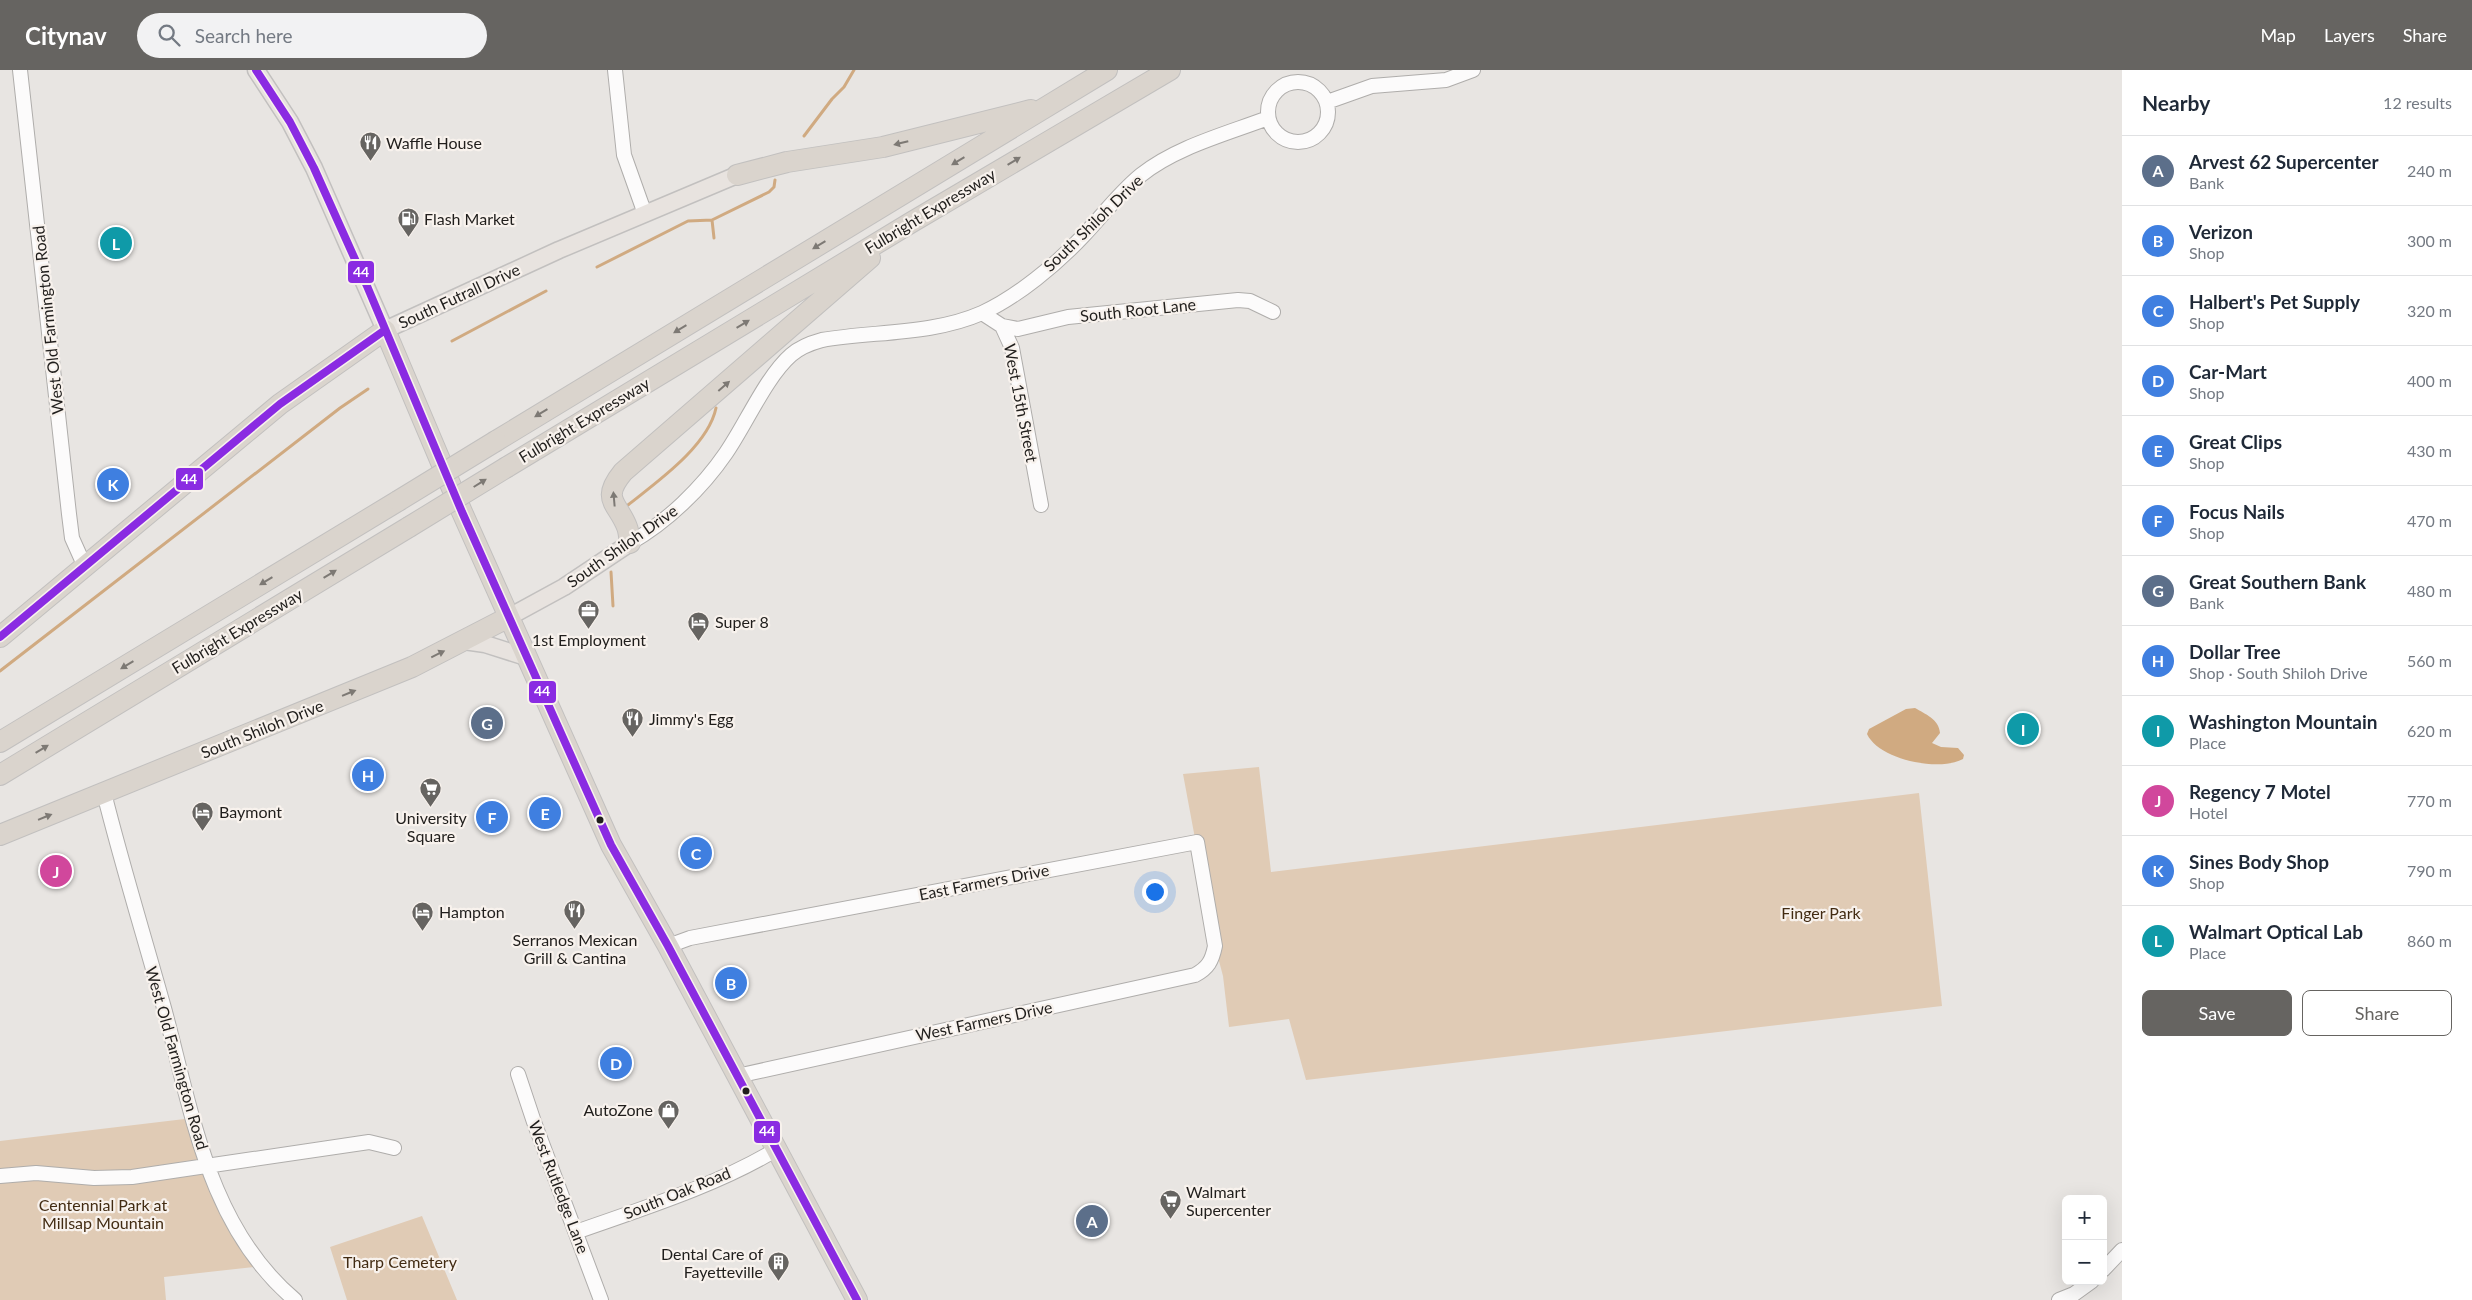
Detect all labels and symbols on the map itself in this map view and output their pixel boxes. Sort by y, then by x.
restaurant icon: Waffle House [358,131,382,162]
place label: Waffle House [386,133,482,152]
one-way arrow [893,139,908,147]
one-way arrow [952,157,965,166]
one-way arrow [1008,157,1021,166]
street label: Fulbright Expressway [861,164,999,257]
street label: South Shiloh Drive [1039,170,1146,275]
fuel station icon: Flash Market [396,207,420,238]
place label: Flash Market [424,209,515,228]
pin: L [100,224,132,262]
street label: West Old Farmington Road [28,225,67,415]
one-way arrow [813,241,826,250]
street label: South Futrall Drive [395,259,523,332]
line badge: 44 [347,260,375,284]
text: 44 [353,263,369,280]
street label: South Root Lane [1079,294,1197,325]
one-way arrow [737,319,750,328]
one-way arrow [674,325,687,334]
street label: West 15th Street [1001,342,1042,464]
street label: Fulbright Expressway [515,373,653,466]
one-way arrow [717,380,730,391]
one-way arrow [535,409,548,418]
pin: K [97,465,129,503]
line badge: 44 [175,467,204,491]
text: 44 [181,470,197,487]
one-way arrow [474,478,487,487]
one-way arrow [610,490,618,506]
street label: South Shiloh Drive [563,500,681,591]
one-way arrow [324,570,337,579]
one-way arrow [260,576,273,585]
street label: Fulbright Expressway [168,584,306,677]
office icon: 1st Employment [577,599,601,630]
hotel icon: Super 8 [687,610,711,641]
place label: Super 8 [715,612,769,631]
place label: 1st Employment [532,630,646,649]
one-way arrow [431,650,445,658]
one-way arrow [121,661,134,670]
line badge: 44 [528,680,557,704]
text: 44 [534,682,550,699]
one-way arrow [342,689,356,697]
street label: South Shiloh Drive [198,695,326,762]
pin: G [471,704,503,742]
restaurant icon: Jimmy's Egg [621,707,645,738]
place label: Jimmy's Egg [649,709,734,728]
pin: I [2007,710,2039,748]
one-way arrow [35,745,48,754]
pin: H [352,756,384,794]
supermarket icon: University Square [419,777,443,808]
pin: E [529,794,561,832]
pin: F [476,798,508,836]
hotel icon: Baymont [191,800,215,831]
place label: Baymont [219,802,282,821]
place label: University Square [395,808,467,845]
one-way arrow [38,812,52,820]
unlabelled marker [595,815,605,825]
pin: C [680,834,712,872]
pin: J [40,852,72,890]
street label: East Farmers Drive [917,860,1051,903]
your location [1142,879,1168,905]
restaurant icon: Serranos Mexican Grill & Cantina [563,899,587,930]
hotel icon: Hampton [411,900,435,931]
place label: Hampton [439,902,505,921]
park label: Finger Park [1781,903,1862,922]
place label: Serranos Mexican Grill & Cantina [513,930,637,967]
street label: West Old Farmington Road [142,964,213,1152]
pin: B [715,964,747,1002]
street label: West Farmers Drive [914,997,1054,1044]
pin: D [600,1044,632,1082]
unlabelled marker [741,1086,751,1096]
shop icon: AutoZone [657,1098,681,1129]
place label: AutoZone [583,1100,653,1119]
street label: West Rutledge Lane [525,1118,594,1256]
line badge: 44 [753,1120,781,1144]
text: 44 [759,1122,775,1139]
street label: South Oak Road [621,1162,733,1223]
place label: Walmart Supercenter [1186,1182,1271,1219]
supermarket icon: Walmart Supercenter [1158,1189,1182,1220]
park label: Centennial Park at Millsap Mountain [39,1195,167,1232]
pin: A [1076,1202,1108,1240]
place label: Dental Care of Fayetteville [661,1244,763,1281]
building icon: Dental Care of Fayetteville [767,1251,791,1282]
park label: Tharp Cemetery [343,1252,458,1271]

